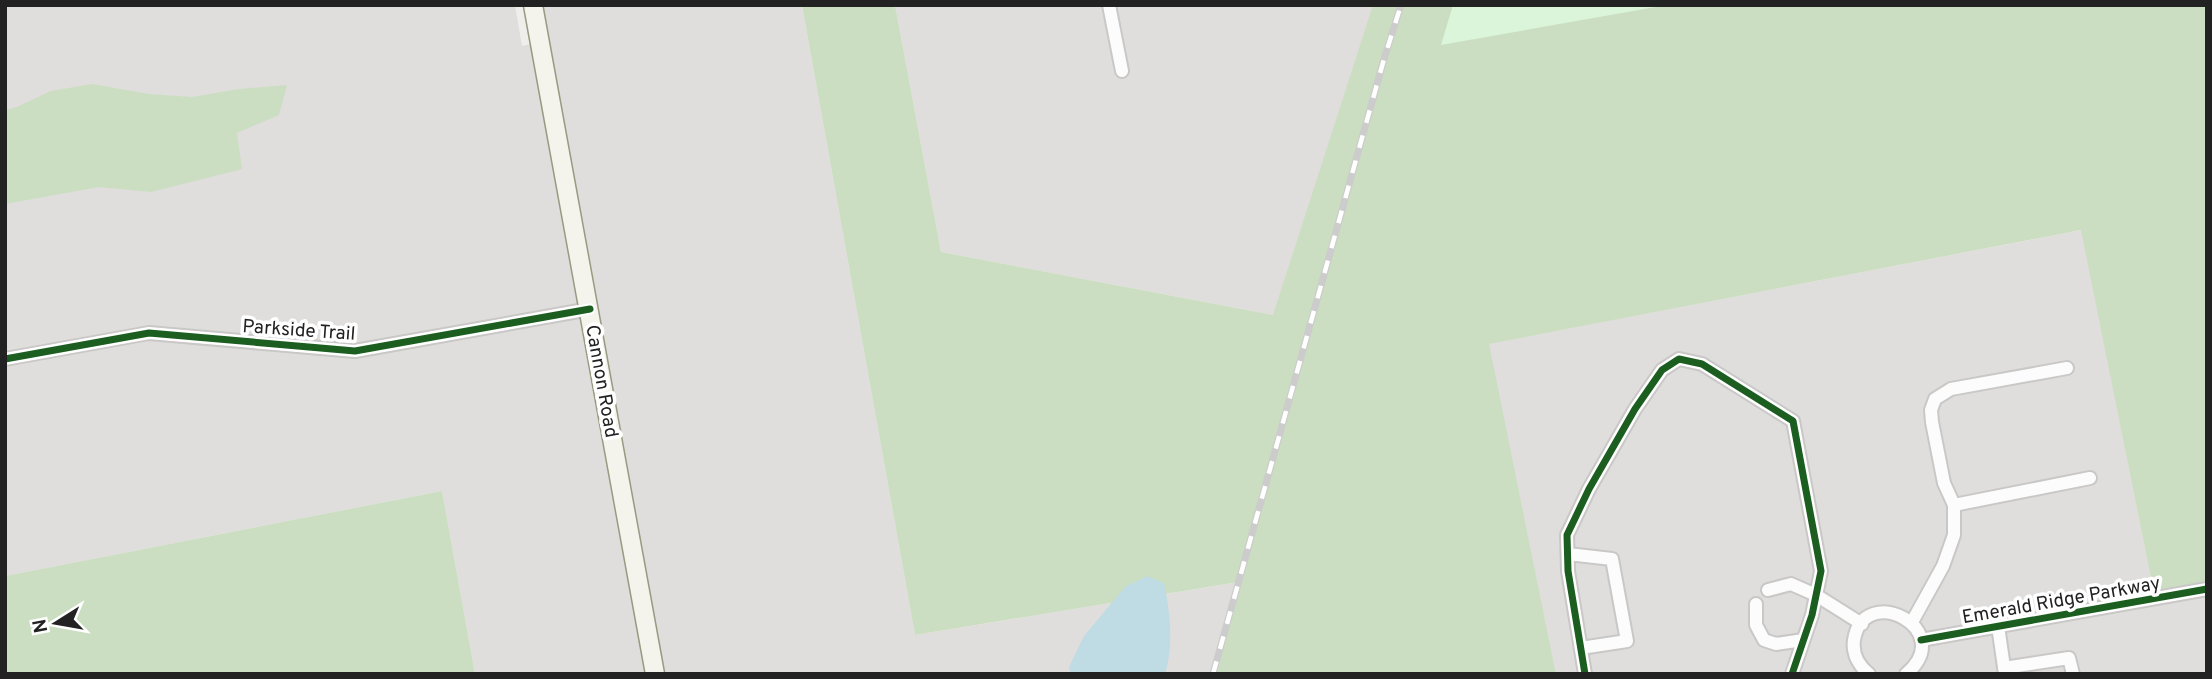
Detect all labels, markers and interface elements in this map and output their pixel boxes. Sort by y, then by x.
street label: Parkside Trail [241,315,356,347]
street label: Cannon Road [579,323,623,440]
street label: Emerald Ridge Parkway [1960,572,2162,630]
north arrow [21,588,91,658]
text: N [28,617,54,635]

